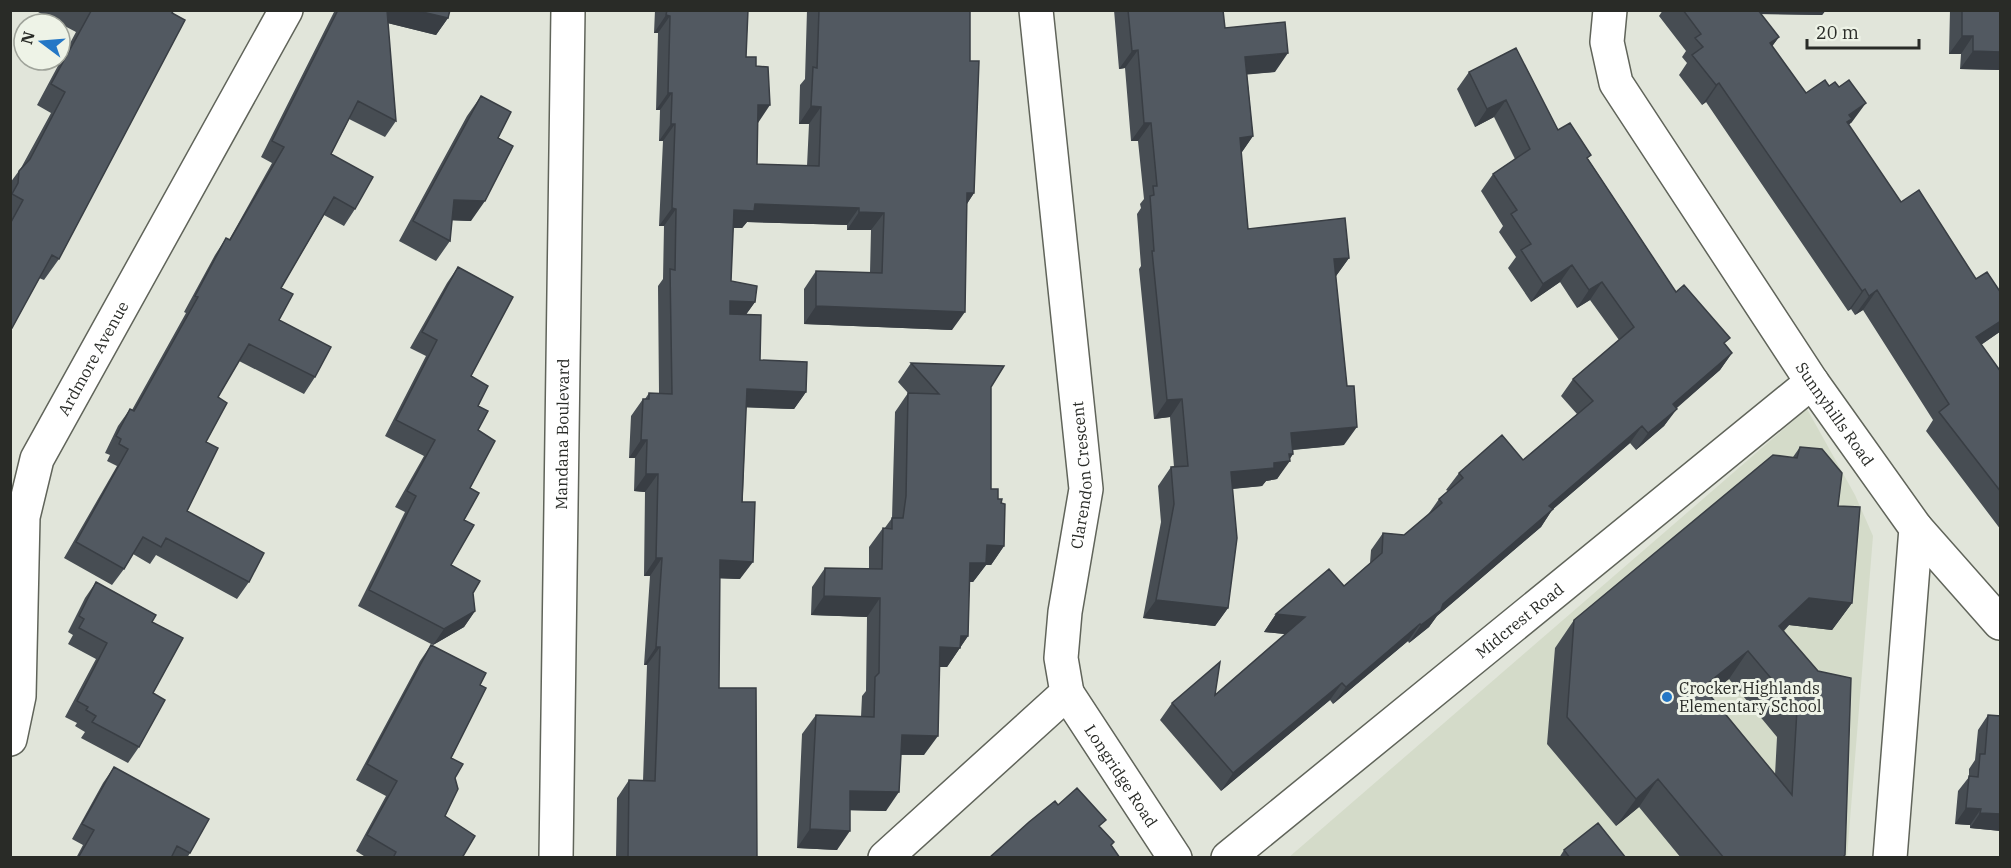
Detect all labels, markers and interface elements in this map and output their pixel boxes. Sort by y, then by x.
north arrow [12,12,72,72]
scale bar [1807,12,1920,50]
text: 20 m [1816,21,1859,44]
text: N [16,29,39,47]
street label: Ardmore Avenue [53,297,133,419]
street label: Mandana Boulevard [551,358,573,510]
street label: Sunnyhills Road [1792,358,1879,470]
street label: Clarendon Crescent [1066,400,1096,550]
street label: Midcrest Road [1471,578,1568,662]
place label: Crocker Highlands Elementary School [1679,678,1822,716]
marker: Crocker Highlands Elementary School [1660,690,1674,704]
street label: Longridge Road [1080,721,1162,831]

